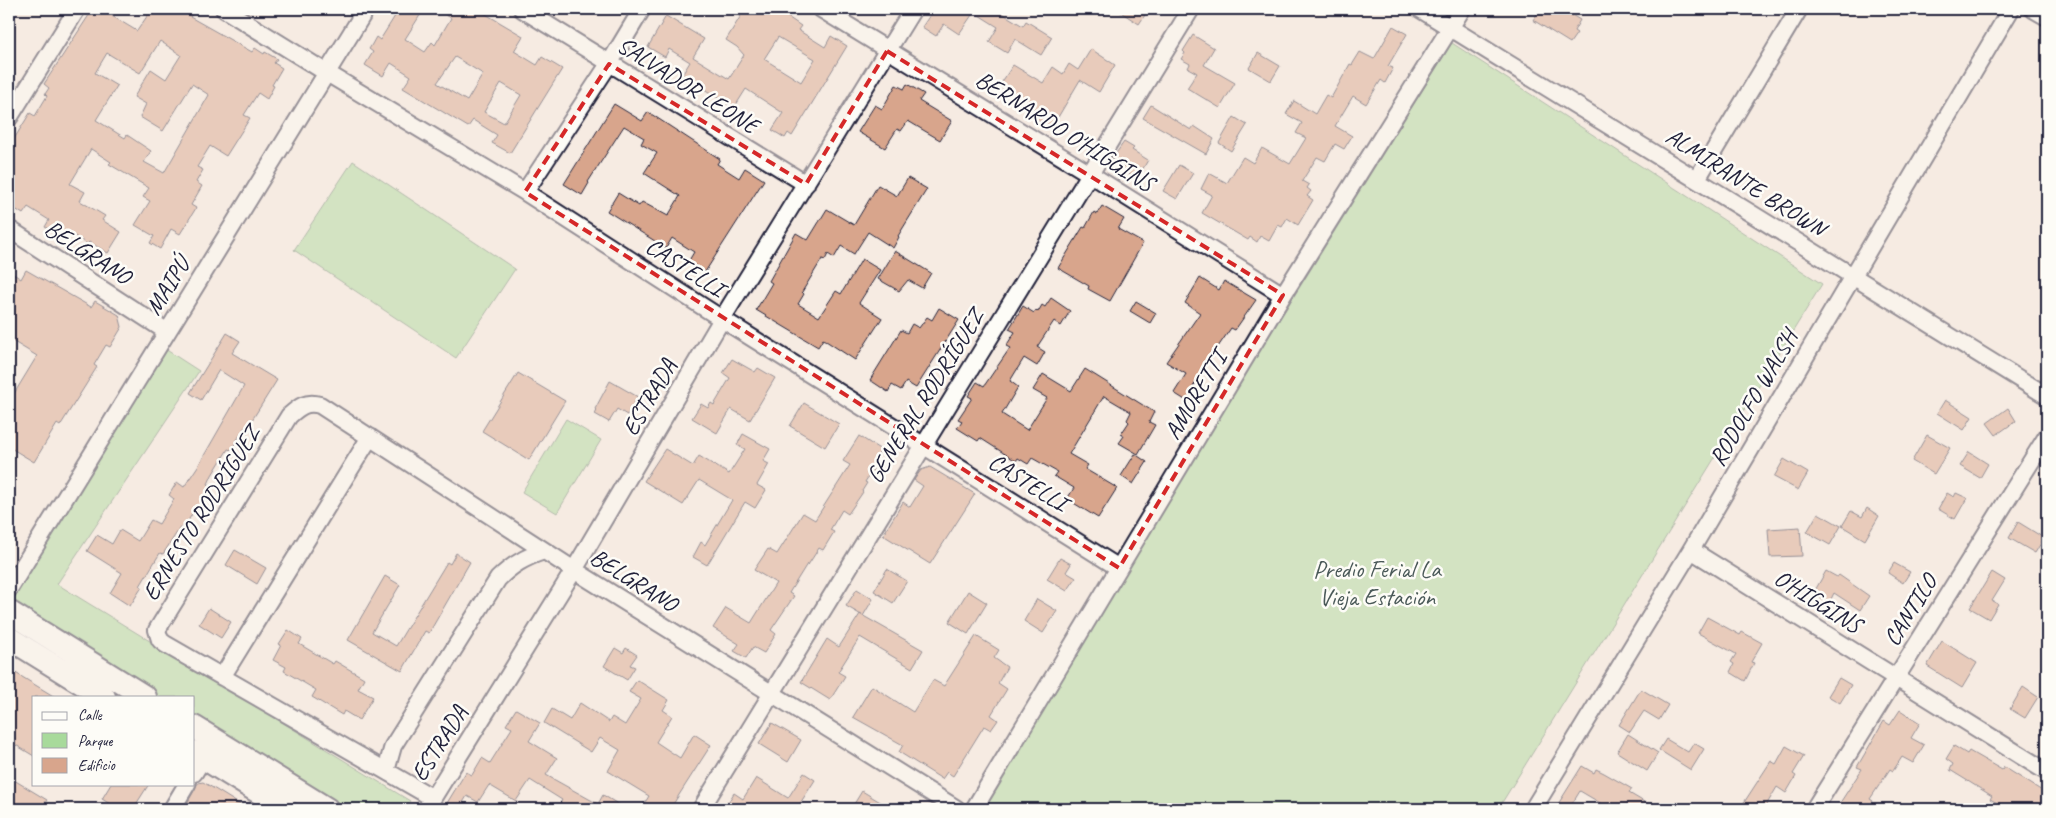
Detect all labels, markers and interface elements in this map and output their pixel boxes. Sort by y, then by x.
street label: SALVADOR LEONE [612,30,767,142]
street label: BERNARDO O'HIGGINS [970,64,1163,200]
street label: ALMIRANTE BROWN [1660,121,1834,245]
street label: BELGRANO [39,213,139,293]
street label: CASTELLI [640,231,733,306]
street label: MAIPÚ [138,248,198,320]
street label: GENERAL RODRÍGUEZ [859,300,992,489]
street label: RODOLFO WALSH [1702,322,1806,471]
street label: AMORETTI [1157,341,1236,445]
street label: ESTRADA [615,352,683,441]
street label: ERNESTO RODRÍGUEZ [135,417,269,606]
street label: CASTELLI [983,446,1077,520]
street label: BELGRANO [585,542,686,620]
park label: Predio Ferial La Vieja Estación [1313,554,1442,612]
street label: O'HIGGINS [1769,562,1870,641]
street label: CANTILO [1876,566,1945,651]
legend [32,696,195,786]
street label: ESTRADA [404,699,474,787]
text: Calle [78,706,103,725]
text: Parque [78,732,114,751]
text: Edificio [78,756,116,775]

